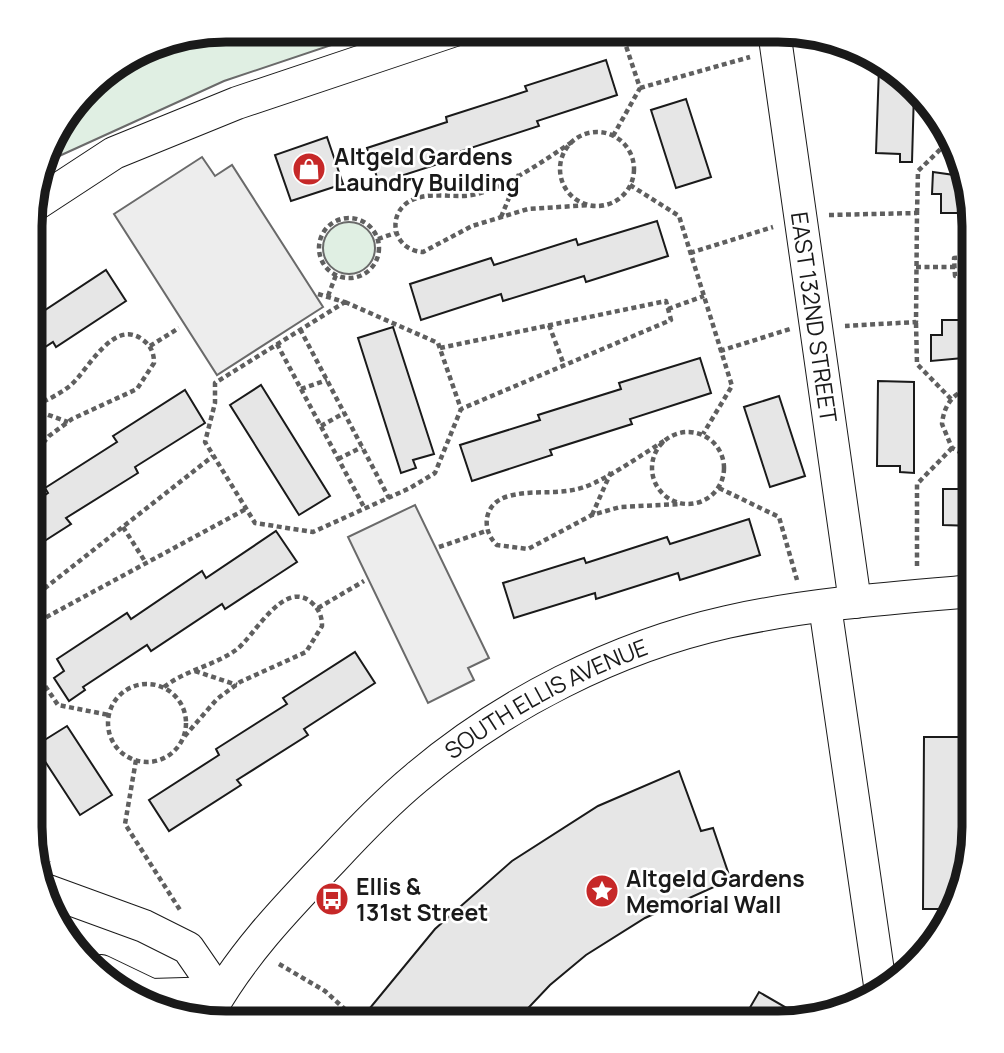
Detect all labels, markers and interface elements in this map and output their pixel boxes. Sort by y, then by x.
place label: Altgeld Gardens Laundry Building [334,140,520,198]
shop icon: Altgeld Gardens Laundry Building [290,150,328,188]
street label: EAST 132ND STREET [784,210,845,425]
street label: SOUTH ELLIS AVENUE [438,631,652,766]
place label: Altgeld Gardens Memorial Wall [626,862,805,920]
place label: Ellis & 131st Street [356,870,488,928]
place icon: Altgeld Gardens Memorial Wall [583,872,621,910]
bus stop icon: Ellis & 131st Street [313,880,351,918]

